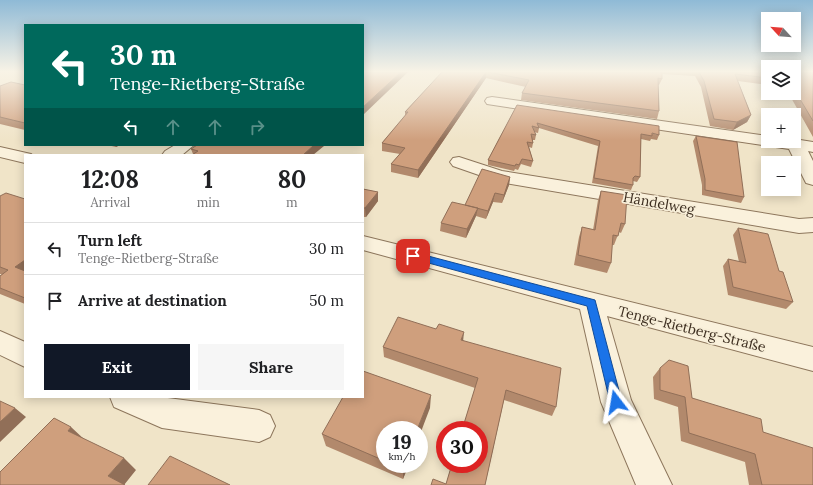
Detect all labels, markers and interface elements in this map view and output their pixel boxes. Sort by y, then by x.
north arrow [761,12,801,52]
map controls [761,12,801,196]
text: 30 m [110,37,177,73]
icon: left [44,40,96,92]
button: layers [761,60,801,100]
text: Tenge-Rietberg-Straße [110,72,305,95]
button: + [761,108,801,148]
icon: left [120,116,142,138]
icon: ahead [162,116,184,138]
icon: ahead [204,116,226,138]
icon: right [246,116,268,138]
button: − [761,156,801,196]
text: 12:08 [82,164,139,195]
text: 1 [203,164,213,195]
text: 80 [277,164,306,195]
street label: Händelweg [622,188,697,218]
text: Arrival [90,194,130,211]
text: min [197,194,220,211]
text: m [286,194,298,211]
text: Turn left [78,231,142,250]
icon: left [44,238,66,260]
text: 30 m [309,239,344,258]
pin [396,239,430,273]
icon: arrive [402,245,424,267]
text: Tenge-Rietberg-Straße [78,250,219,267]
icon: arrive [44,290,66,312]
text: Arrive at destination [78,291,227,310]
text: 50 m [309,291,344,310]
street label: Tenge-Rietberg-Straße [616,302,768,356]
button: Exit [44,344,190,390]
button: Share [198,344,344,390]
position arrow [595,381,637,423]
speed limit sign: 30 [436,421,488,473]
text: 19 [392,429,412,454]
text: km/h [388,450,416,463]

